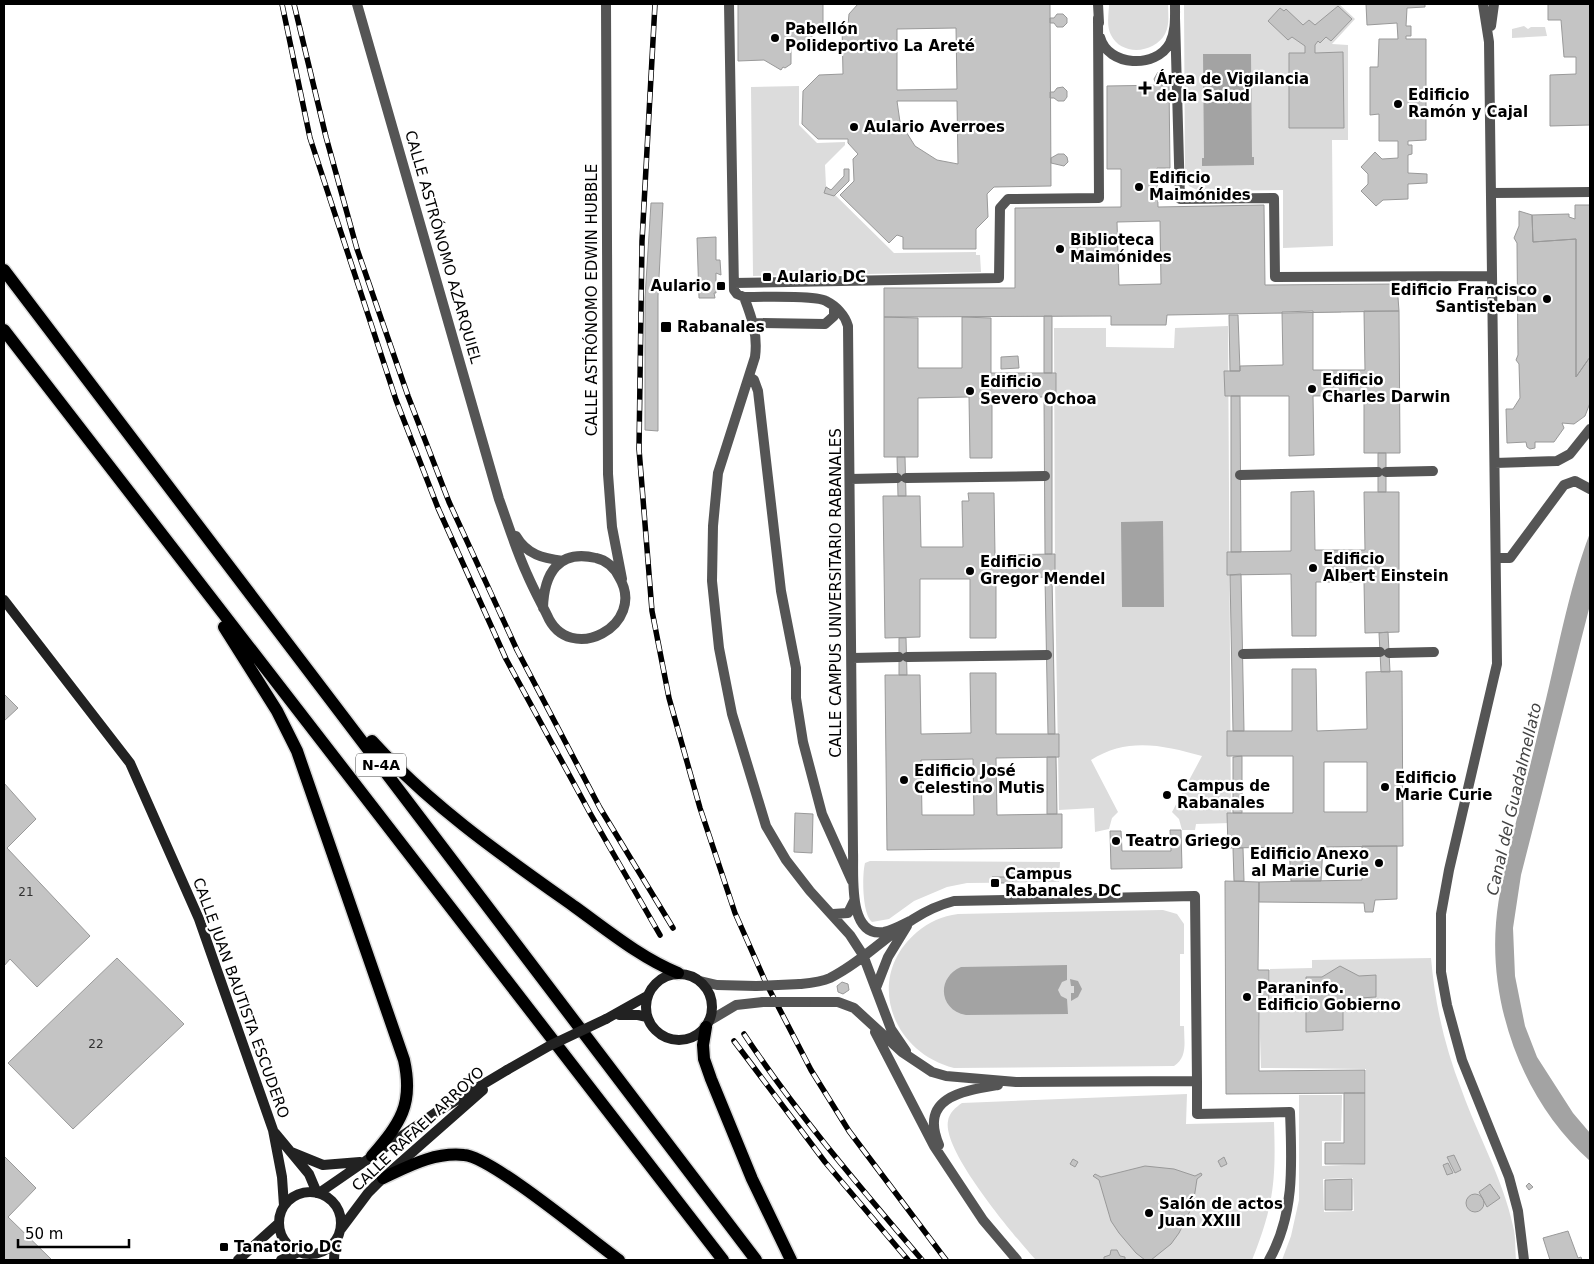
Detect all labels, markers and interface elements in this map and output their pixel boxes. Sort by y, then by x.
place label: Pabellón Polideportivo La Areté [785,20,975,55]
marker: Pabellón Polideportivo La Areté [769,32,781,44]
place label: Área de Vigilancia de la Salud [1156,69,1309,105]
marker: Área de Vigilancia de la Salud [1138,81,1152,95]
place label: Edificio Ramón y Cajal [1408,86,1528,121]
marker: Edificio Ramón y Cajal [1392,98,1404,110]
place label: Aulario Averroes [864,118,1005,136]
marker: Aulario Averroes [848,121,860,133]
street label: CALLE ASTRÓNOMO AZARQUIEL [401,128,486,366]
street label: CALLE ASTRÓNOMO EDWIN HUBBLE [582,164,601,436]
place label: Edificio Maimónides [1149,169,1251,204]
marker: Edificio Maimónides [1133,181,1145,193]
place label: Biblioteca Maimónides [1070,231,1172,266]
marker: Biblioteca Maimónides [1054,243,1066,255]
place label: Aulario DC [777,268,866,286]
marker: Aulario DC [761,271,773,283]
place label: Aulario [651,277,711,295]
marker: Aulario [715,280,727,292]
place label: Edificio Francisco Santisteban [1391,281,1537,316]
marker: Edificio Francisco Santisteban [1541,293,1553,305]
place label: Rabanales [677,318,765,336]
marker: Rabanales [659,320,673,334]
place label: Edificio Charles Darwin [1322,371,1450,406]
place label: Edificio Severo Ochoa [980,373,1097,408]
marker: Edificio Charles Darwin [1306,383,1318,395]
marker: Edificio Severo Ochoa [964,385,976,397]
street label: CALLE CAMPUS UNIVERSITARIO RABANALES [827,428,845,758]
place label: Edificio Albert Einstein [1323,550,1449,585]
place label: Edificio Gregor Mendel [980,553,1105,588]
marker: Edificio Albert Einstein [1307,562,1319,574]
marker: Edificio Gregor Mendel [964,565,976,577]
water label: Canal del Guadalmellato [1483,701,1545,897]
road number: N-4A [356,754,406,776]
place label: Edificio José Celestino Mutis [914,762,1045,797]
place label: Edificio Marie Curie [1395,769,1492,804]
marker: Edificio José Celestino Mutis [898,774,910,786]
place label: Campus de Rabanales [1177,777,1270,812]
marker: Edificio Marie Curie [1379,781,1391,793]
marker: Campus de Rabanales [1161,789,1173,801]
place label: Teatro Griego [1126,832,1241,850]
marker: Teatro Griego [1110,835,1122,847]
place label: Edificio Anexo al Marie Curie [1250,845,1369,880]
marker: Edificio Anexo al Marie Curie [1373,857,1385,869]
place label: Campus Rabanales DC [1005,865,1121,900]
street label: CALLE JUAN BAUTISTA ESCUDERO [189,875,293,1121]
marker: Campus Rabanales DC [989,877,1001,889]
house number: 21 [18,885,34,899]
place label: Paraninfo. Edificio Gobierno [1257,979,1401,1014]
marker: Paraninfo. Edificio Gobierno [1241,991,1253,1003]
house number: 22 [88,1037,104,1051]
street label: CALLE RAFAEL ARROYO [348,1063,488,1195]
place label: Salón de actos Juan XXIII [1158,1195,1283,1230]
marker: Salón de actos Juan XXIII [1143,1207,1155,1219]
scale bar [18,1216,129,1248]
text: 50 m [25,1225,63,1243]
place label: Tanatorio DC [234,1238,342,1256]
marker: Tanatorio DC [218,1241,230,1253]

